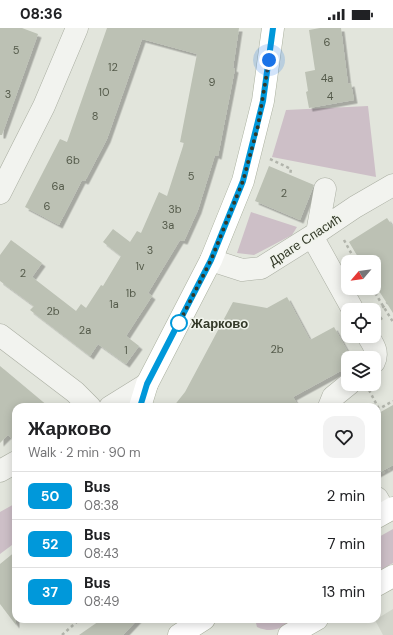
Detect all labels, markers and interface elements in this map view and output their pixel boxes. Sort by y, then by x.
text: 08:36 [20,4,62,24]
house number: 6 [324,35,331,49]
house number: 5 [13,43,20,57]
your location [259,50,279,70]
house number: 12 [108,60,118,74]
house number: 4a [321,71,333,85]
house number: 9 [209,75,216,89]
house number: 10 [99,85,109,99]
house number: 3 [5,87,11,101]
house number: 4 [327,89,334,103]
house number: 8 [92,109,98,123]
house number: 6b [66,153,80,167]
house number: 5 [188,169,195,183]
house number: 6a [52,179,64,193]
house number: 2 [281,186,287,200]
house number: 6 [44,199,51,213]
house number: 3b [168,202,182,216]
street label: Драге Спасић [266,210,344,270]
house number: 3a [162,218,174,232]
house number: 3 [147,243,153,257]
north arrow [341,255,381,295]
map controls [341,255,381,391]
house number: 1v [135,259,145,273]
house number: 2 [20,266,26,280]
house number: 1b [126,286,136,300]
house number: 1a [109,297,119,311]
button: locate [341,303,381,343]
house number: 2b [46,304,60,318]
marker: Жарково [170,314,188,332]
place label: Жарково [190,315,248,332]
house number: 2a [79,323,91,337]
house number: 2b [270,342,284,356]
house number: 1 [124,343,128,357]
button: layers [341,351,381,391]
text: Жарково [28,416,111,441]
button: heart [323,416,365,458]
text: Walk · 2 min · 90 m [28,444,141,461]
text: Bus [84,477,111,497]
text: 2 min [327,486,365,506]
text: 50 [41,487,59,505]
text: 08:38 [84,497,119,514]
text: Bus [84,525,111,545]
text: 7 min [327,534,365,554]
text: 52 [42,535,58,553]
text: 08:43 [84,545,119,562]
text: Bus [84,573,111,593]
text: 13 min [322,582,365,602]
text: 37 [42,583,58,601]
text: 08:49 [84,593,119,610]

